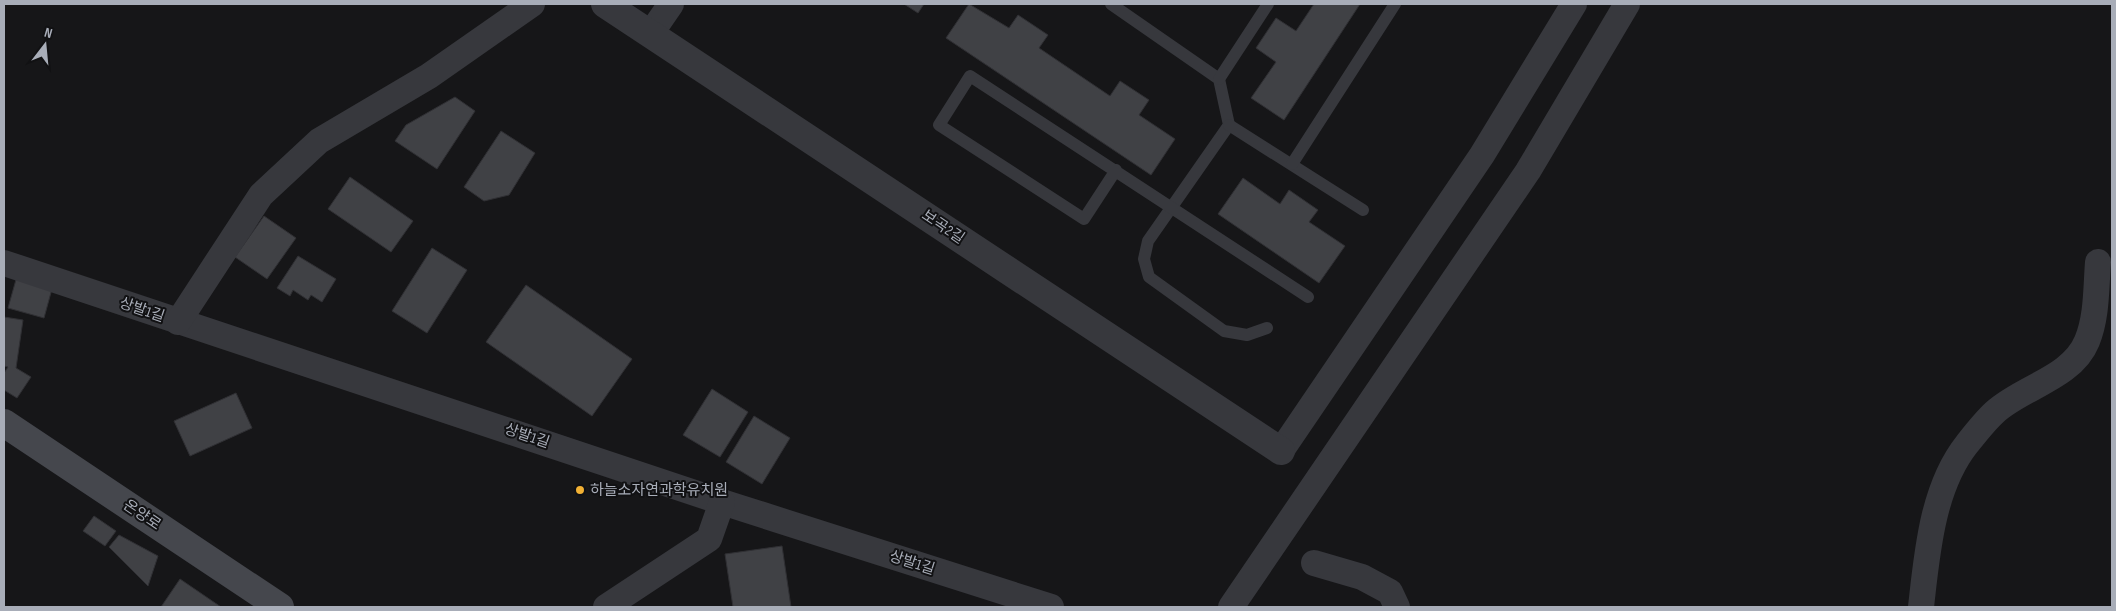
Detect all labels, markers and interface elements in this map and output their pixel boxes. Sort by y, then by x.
north arrow [20,20,70,70]
text: N [43,24,54,42]
street label: 보곡2길 [918,206,968,248]
street label: 상발1길 [117,293,167,327]
street label: 상발1길 [502,419,552,453]
place label: 하늘소자연과학유치원 [590,481,728,500]
marker: 하늘소자연과학유치원 [574,484,586,496]
street label: 온양로 [120,496,164,534]
street label: 상발1길 [887,547,937,579]

